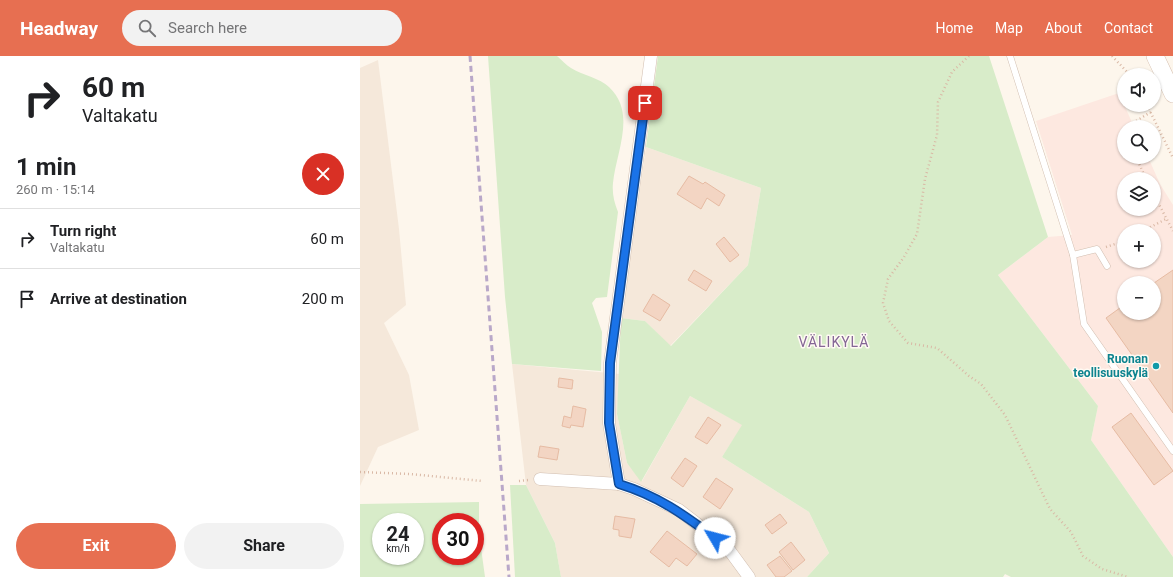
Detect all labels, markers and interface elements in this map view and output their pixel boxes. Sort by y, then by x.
search box [122,10,402,46]
text: Headway [20,17,98,40]
icon: search [136,17,158,39]
text: Search here [168,19,247,37]
text: Home [935,20,973,36]
text: Map [995,20,1023,36]
text: About [1045,20,1082,36]
text: Contact [1104,20,1153,36]
map controls [1117,68,1161,320]
button: sound [1117,68,1161,112]
text: 60 m [82,71,145,104]
icon: right [16,72,68,124]
pin [628,86,662,120]
icon: arrive [634,92,656,114]
text: Valtakatu [82,105,158,126]
button: search [1117,120,1161,164]
text: 1 min [16,153,76,181]
button: close [302,153,344,195]
button: layers [1117,172,1161,216]
text: 260 m · 15:14 [16,182,95,197]
text: Turn right [50,222,116,240]
button: + [1117,224,1161,268]
icon: right [16,228,38,250]
text: 60 m [310,230,344,248]
text: Valtakatu [50,240,105,255]
button: − [1117,276,1161,320]
icon: arrive [16,288,38,310]
text: Arrive at destination [50,290,187,308]
text: 200 m [302,290,344,308]
district label: VÄLIKYLÄ [799,334,869,350]
place label: Ruonan teollisuuskylä [1073,352,1149,380]
marker: Ruonan teollisuuskylä [1151,361,1161,371]
speed limit sign: 30 [432,513,484,565]
position arrow [694,517,736,559]
text: 24 [387,522,409,546]
button: Exit [16,523,176,569]
button: Share [184,523,344,569]
text: km/h [386,543,410,554]

